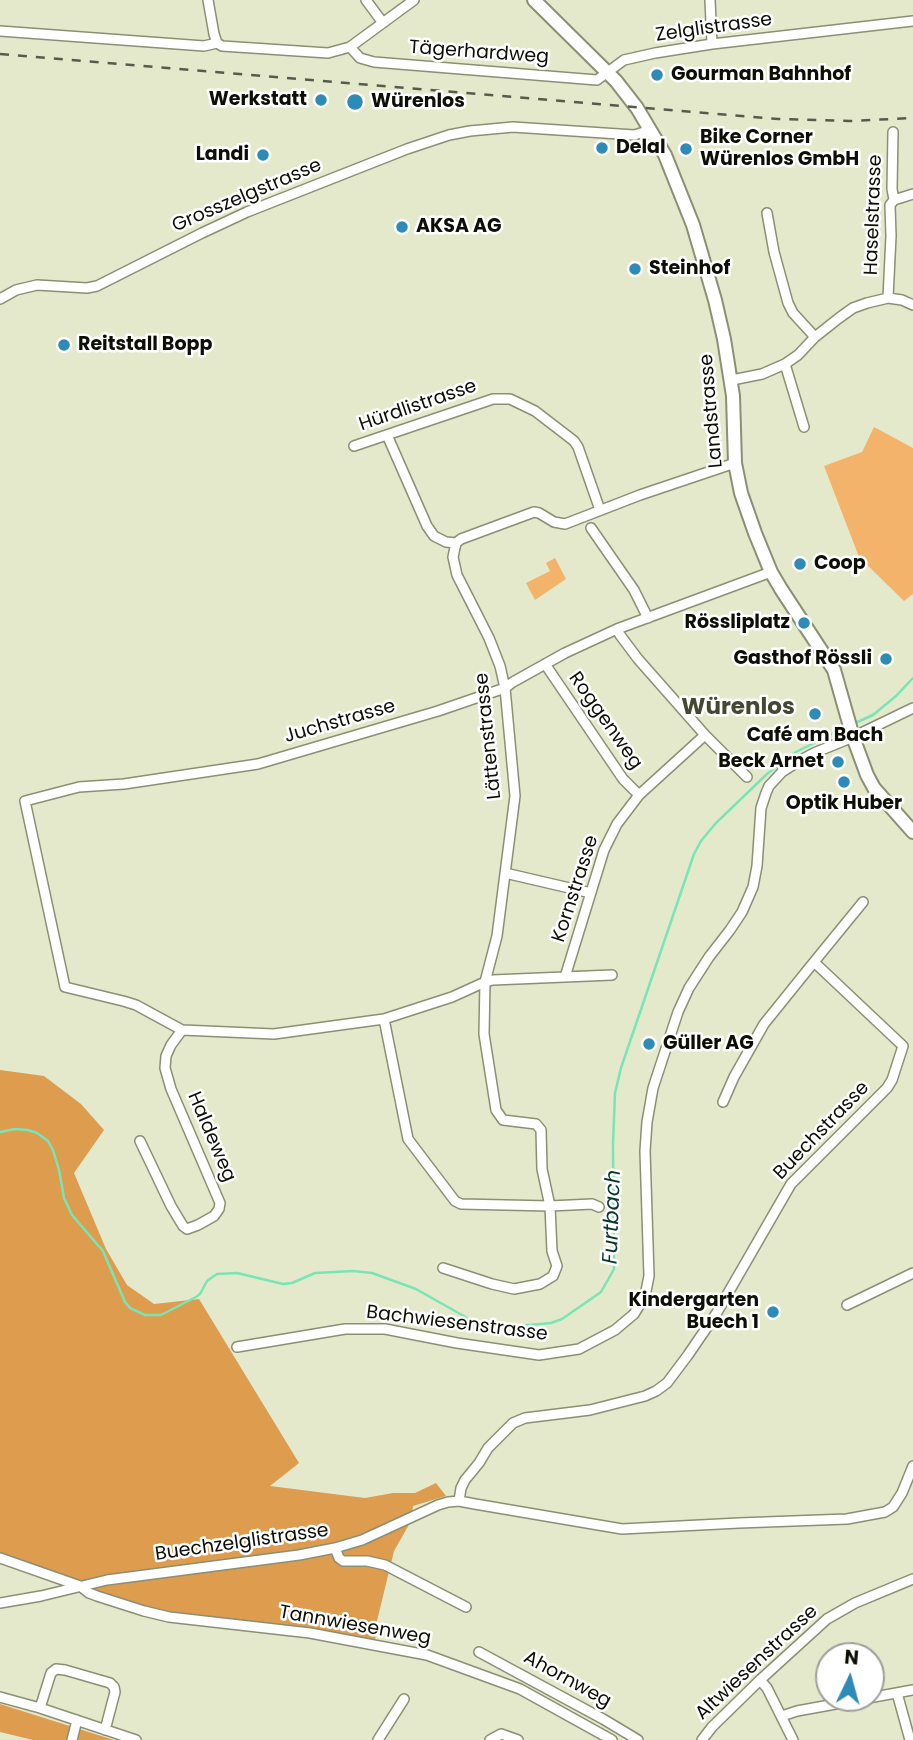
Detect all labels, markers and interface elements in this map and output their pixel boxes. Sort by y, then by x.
street label: Zelglistrasse [654,9,774,47]
street label: Tägerhardweg [408,37,550,69]
place label: Gourman Bahnhof [671,64,851,86]
marker: Gourman Bahnhof [649,67,665,83]
place label: Werkstatt [209,89,307,111]
place label: Würenlos [371,91,465,113]
marker: Werkstatt [313,92,329,108]
marker: Würenlos [345,92,365,112]
place label: Bike Corner Würenlos GmbH [700,127,859,171]
place label: Delal [616,137,666,159]
marker: Delal [594,140,610,156]
marker: Bike Corner Würenlos GmbH [678,141,694,157]
place label: Landi [196,144,249,166]
marker: Landi [255,147,271,163]
street label: Grosszelgstrasse [169,154,325,238]
street label: Haselstrasse [860,154,888,276]
place label: AKSA AG [416,216,501,238]
marker: AKSA AG [394,219,410,235]
place label: Steinhof [649,258,730,280]
marker: Steinhof [627,261,643,277]
place label: Reitstall Bopp [78,334,212,356]
marker: Reitstall Bopp [56,337,72,353]
street label: Landstrasse [696,353,728,469]
street label: Hürdlistrasse [356,375,480,437]
place label: Coop [814,553,866,575]
marker: Coop [792,556,808,572]
place label: Rössliplatz [685,612,790,634]
marker: Rössliplatz [796,615,812,631]
place label: Gasthof Rössli [734,648,872,670]
marker: Gasthof Rössli [878,651,894,667]
street label: Roggenweg [563,668,647,774]
street label: Lättenstrasse [471,672,507,800]
district label: Würenlos [681,694,795,722]
street label: Juchstrasse [282,695,398,749]
marker: Café am Bach [807,706,823,722]
place label: Café am Bach [747,725,883,747]
place label: Beck Arnet [718,751,824,773]
marker: Beck Arnet [830,754,846,770]
marker: Optik Huber [836,774,852,790]
place label: Optik Huber [786,793,902,815]
street label: Kornstrasse [548,833,604,945]
place label: Güller AG [663,1033,754,1055]
marker: Güller AG [641,1036,657,1052]
street label: Buechstrasse [769,1077,875,1185]
street label: Haldeweg [182,1089,240,1185]
water label: Furtbach [599,1170,627,1264]
place label: Kindergarten Buech 1 [628,1290,759,1334]
street label: Bachwiesenstrasse [365,1302,549,1346]
marker: Kindergarten Buech 1 [765,1304,781,1320]
street label: Buechzelglistrasse [154,1520,330,1566]
street label: Tannwiesenweg [277,1601,433,1651]
street label: Altwiesenstrasse [691,1601,823,1725]
north arrow [815,1642,885,1712]
text: N [843,1644,860,1672]
street label: Ahornweg [519,1647,615,1713]

